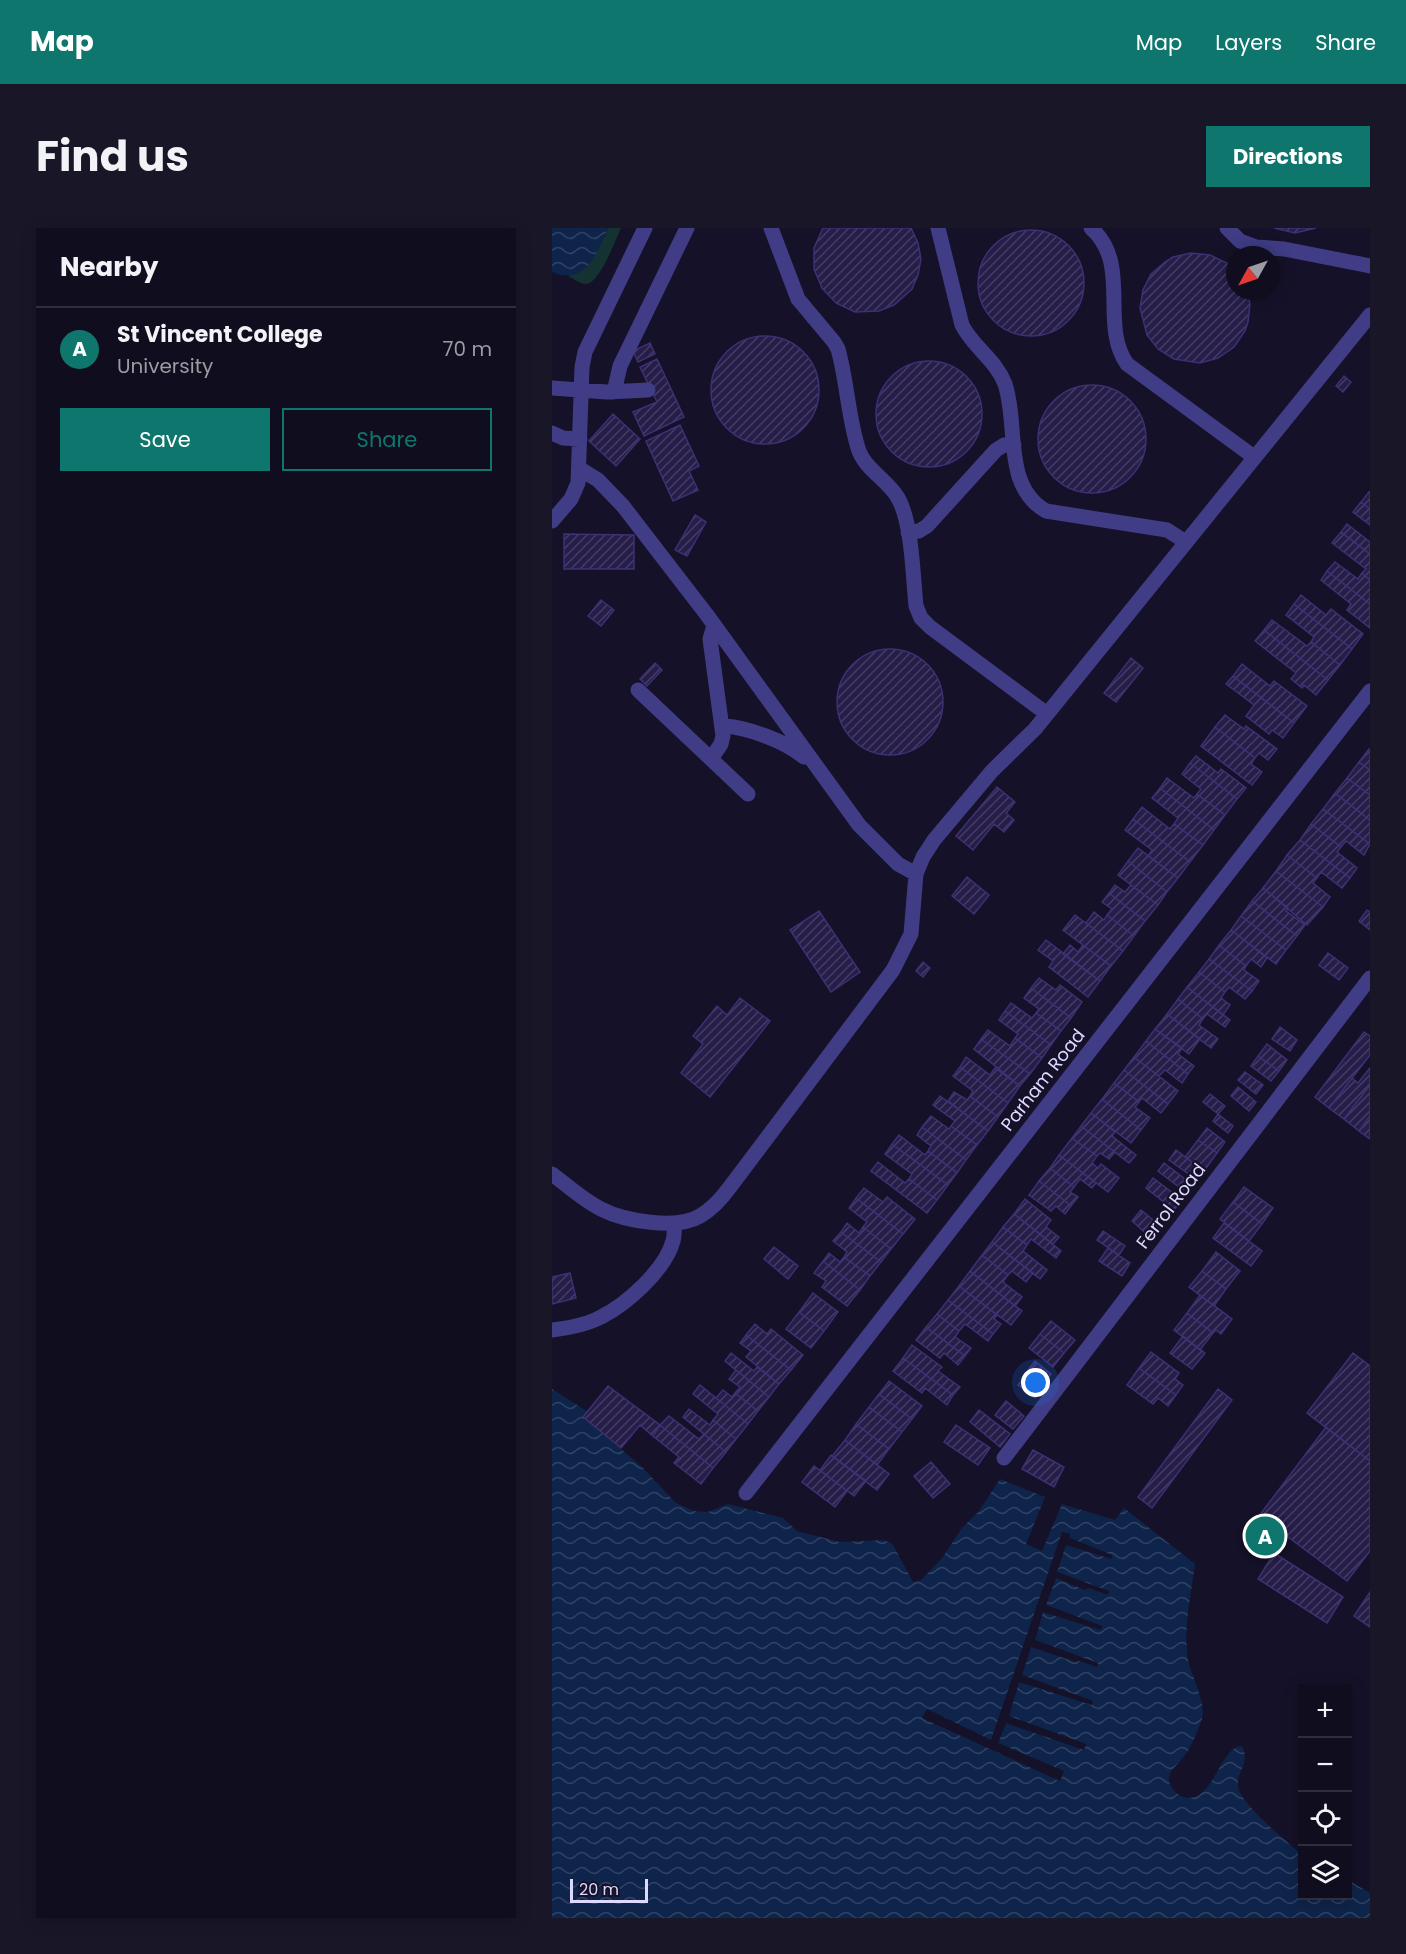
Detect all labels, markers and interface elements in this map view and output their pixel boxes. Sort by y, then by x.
text: Map [30,22,94,61]
text: Map [1136,28,1182,57]
text: Layers [1215,28,1282,57]
text: Share [1315,28,1376,57]
button: Directions [1206,126,1370,187]
text: Find us [36,127,189,186]
north arrow [1226,246,1280,300]
text: Nearby [60,249,158,285]
text: St Vincent College [117,319,323,350]
text: A [72,335,87,363]
text: 70 m [443,335,492,363]
text: University [117,352,213,380]
button: Save [60,408,270,471]
button: Share [282,408,492,471]
street label: Parham Road [995,1023,1090,1136]
street label: Ferrol Road [1130,1158,1211,1254]
your location [1021,1368,1050,1397]
pin: A [1246,1514,1284,1558]
map controls [1298,1684,1352,1900]
button: + [1298,1684,1352,1738]
button: − [1298,1738,1352,1792]
button: locate [1298,1792,1352,1846]
button: layers [1298,1846,1352,1900]
scale bar [570,1876,648,1904]
text: 20 m [579,1878,619,1901]

